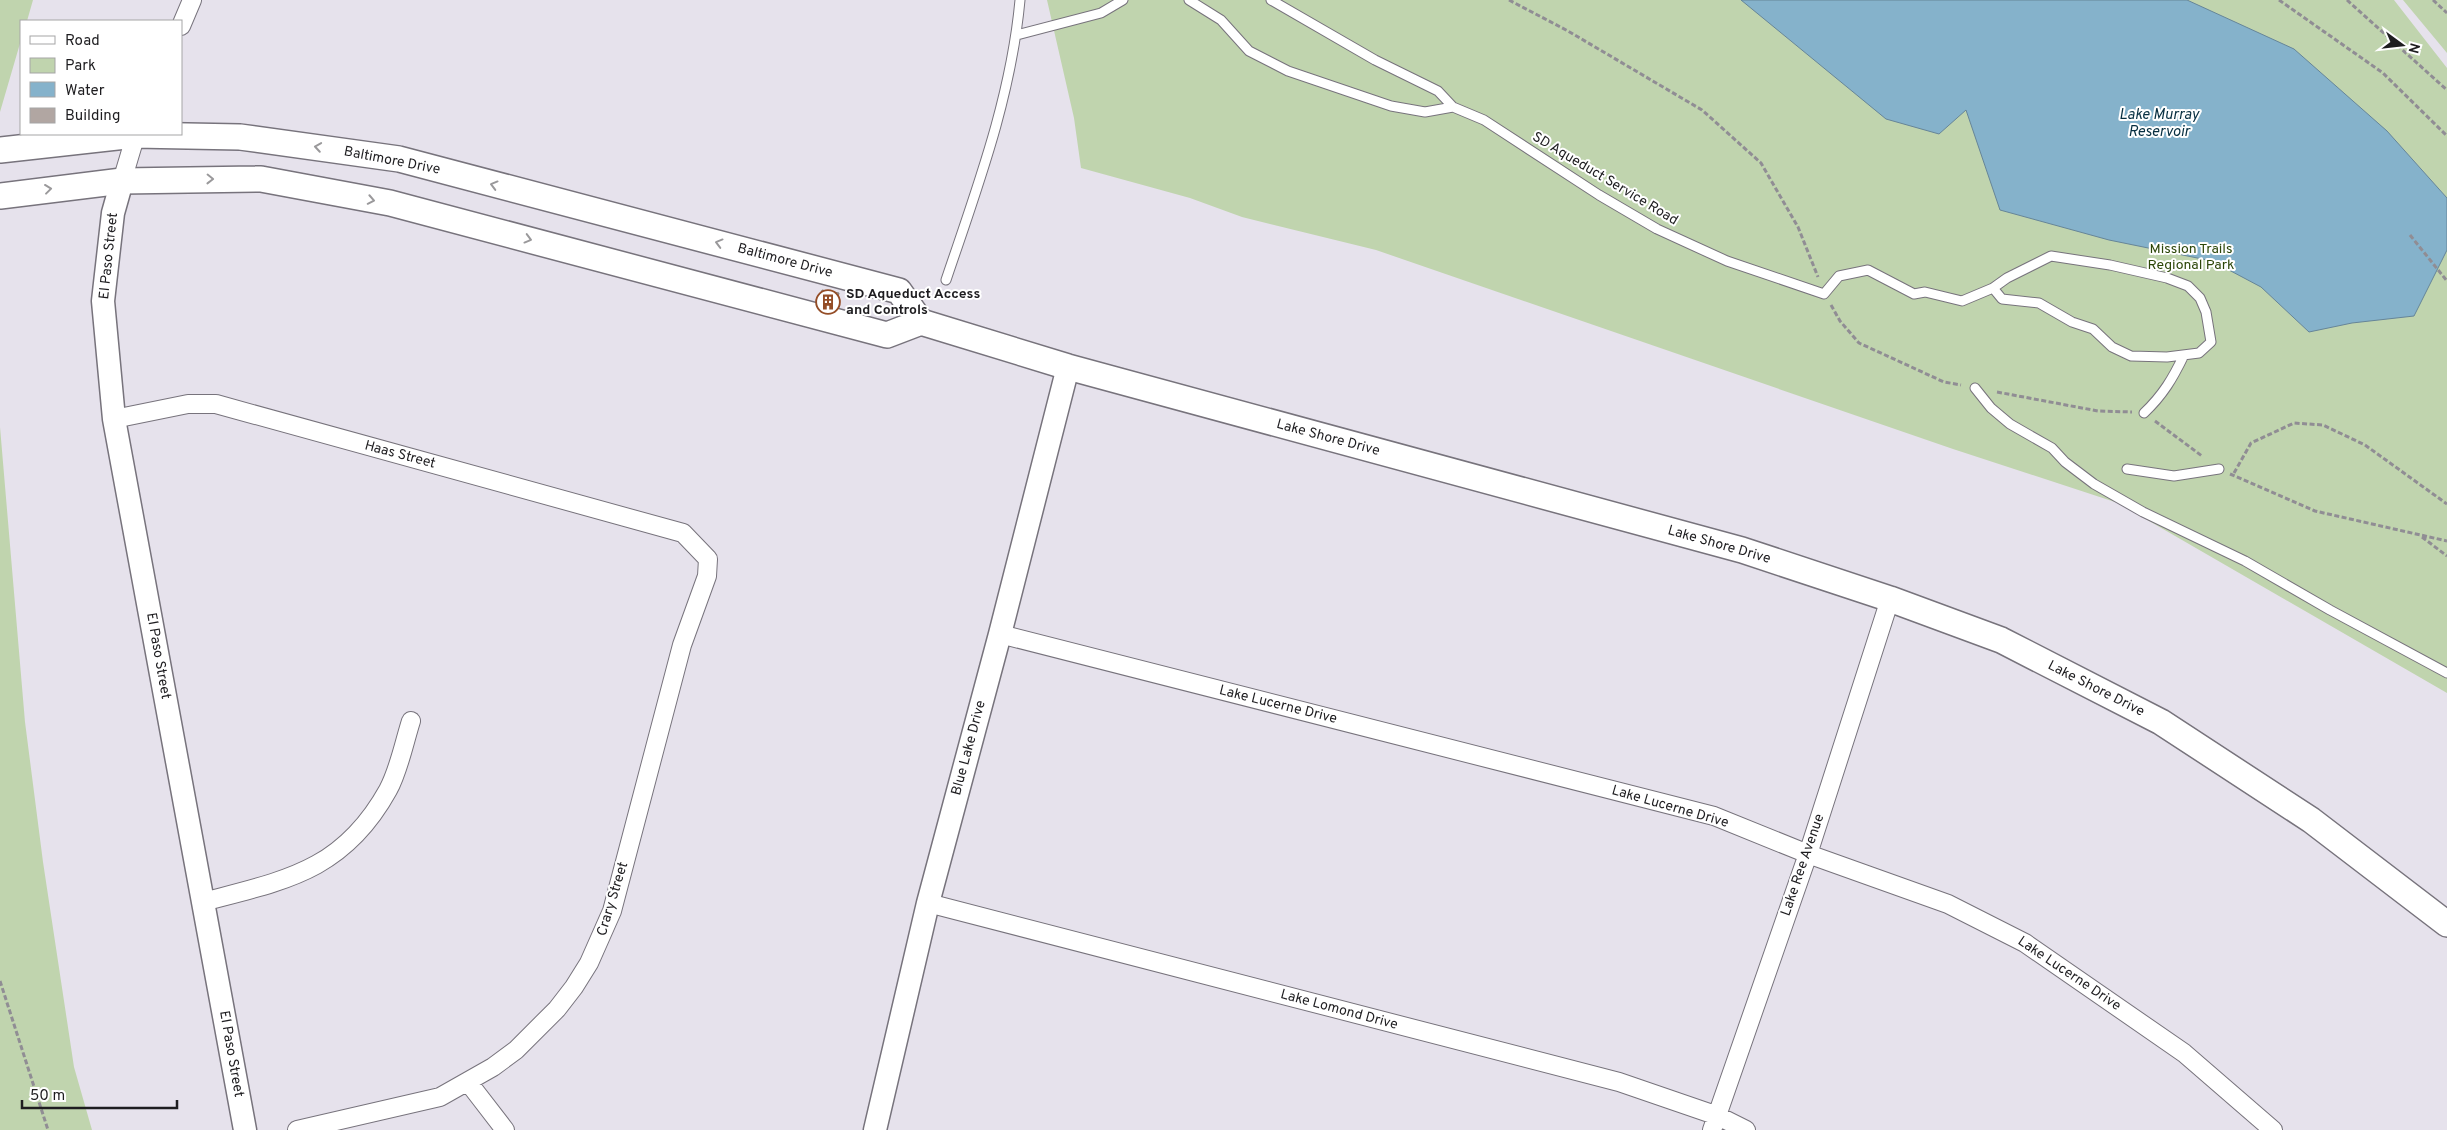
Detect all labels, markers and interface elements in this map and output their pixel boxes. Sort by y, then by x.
legend [20,20,182,135]
north arrow [2377,20,2427,70]
text: Road [65,32,100,51]
text: N [2404,41,2423,55]
text: Park [65,57,96,76]
text: Water [65,82,105,101]
water label: Lake Murray Reservoir [2119,106,2200,142]
text: Building [65,107,120,126]
street label: SD Aqueduct Service Road [1529,129,1681,229]
one-way arrow [314,143,323,153]
street label: Baltimore Drive [342,143,442,179]
one-way arrow [206,174,214,184]
one-way arrow [491,180,499,190]
one-way arrow [44,184,52,195]
one-way arrow [366,194,375,204]
street label: El Paso Street [96,212,122,300]
one-way arrow [524,233,533,244]
one-way arrow [715,238,724,249]
street label: Baltimore Drive [736,240,834,282]
park label: Mission Trails Regional Park [2147,241,2235,274]
place label: SD Aqueduct Access and Controls [846,286,980,319]
building icon: SD Aqueduct Access and Controls [815,289,841,315]
street label: Lake Shore Drive [1274,416,1382,460]
street label: Haas Street [363,437,437,473]
street label: Lake Shore Drive [1666,522,1772,568]
street label: El Paso Street [142,612,174,700]
street label: Lake Shore Drive [2045,657,2147,721]
street label: Lake Lucerne Drive [1217,682,1339,728]
street label: Blue Lake Drive [948,699,990,797]
street label: Lake Lucerne Drive [1610,782,1730,832]
street label: Lake Ree Avenue [1778,812,1828,918]
street label: Crary Street [594,860,632,938]
street label: Lake Lucerne Drive [2014,933,2124,1015]
street label: Lake Lomond Drive [1278,986,1400,1034]
street label: El Paso Street [215,1010,247,1098]
scale bar [22,1078,178,1110]
text: 50 m [30,1087,65,1106]

